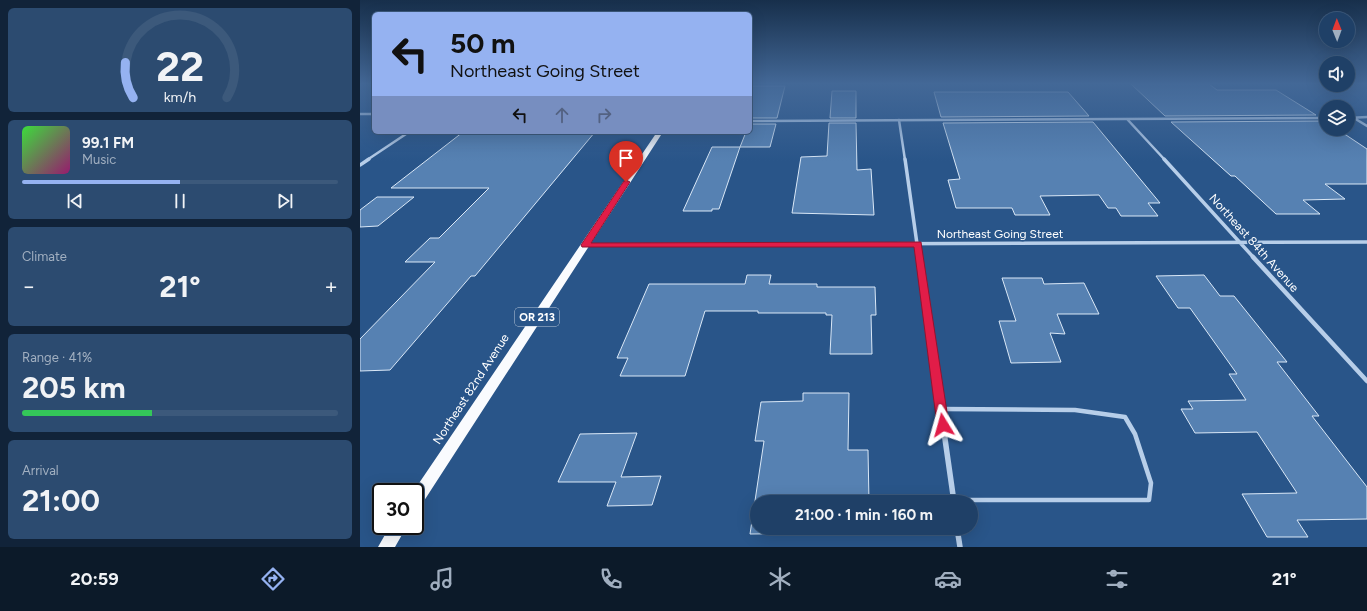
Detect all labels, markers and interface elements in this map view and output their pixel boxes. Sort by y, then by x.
north arrow [1319,12,1355,48]
map controls [1319,12,1355,136]
text: 50 m [450,26,516,60]
icon: left [384,28,436,80]
text: 22 [156,41,204,91]
button: sound [1319,56,1355,92]
text: Northeast Going Street [450,60,640,82]
text: km/h [164,88,196,106]
button: layers [1319,100,1355,136]
icon: left [509,104,531,126]
icon: ahead [551,104,573,126]
icon: right [593,104,615,126]
text: 99.1 FM [82,134,134,152]
pin [609,141,643,182]
icon: arrive [615,147,637,169]
text: Music [82,152,116,167]
icon: previous [64,190,86,212]
icon: pause [169,190,191,212]
icon: next [274,190,296,212]
street label: Northeast 84th Avenue [1206,191,1302,295]
street label: Northeast Going Street [937,227,1064,241]
text: Climate [22,249,67,264]
text: 21° [159,268,201,305]
text: − [22,273,36,300]
text: + [324,273,338,300]
road number: OR 213 [515,308,559,326]
street label: Northeast 82nd Avenue [430,331,512,447]
text: Range · 41% [22,350,92,365]
text: 205 km [22,369,126,406]
position arrow [922,404,964,446]
text: Arrival [22,463,59,478]
text: 21:00 [22,482,100,519]
speed limit sign: 30 [372,483,424,535]
text: 21:00 · 1 min · 160 m [795,506,933,524]
icon: directions [259,565,287,593]
icon: music [428,565,456,593]
icon: phone [597,565,625,593]
icon: climate [766,565,794,593]
icon: car [934,565,962,593]
icon: filters [1103,565,1131,593]
text: 20:59 [70,568,119,590]
text: 21° [1272,568,1297,590]

